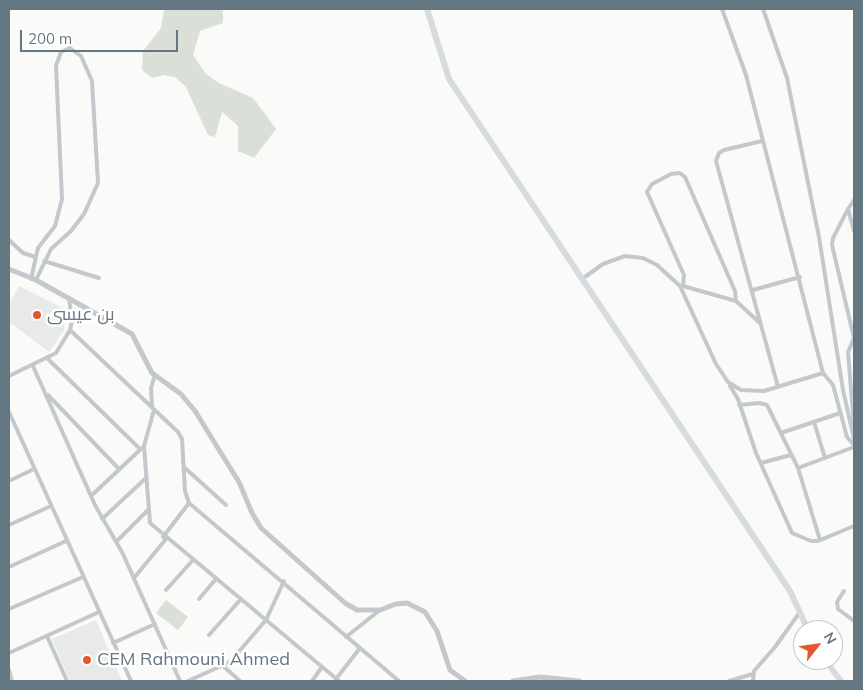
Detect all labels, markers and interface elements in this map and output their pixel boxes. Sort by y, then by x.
scale bar [22,20,180,52]
text: 200 m [28,29,72,48]
place label: بن عيسى [47,304,115,326]
marker: بن عيسى [31,309,43,321]
north arrow [793,620,843,670]
text: N [820,629,841,647]
place label: CEM Rahmouni Ahmed [97,649,290,671]
marker: CEM Rahmouni Ahmed [81,654,93,666]

